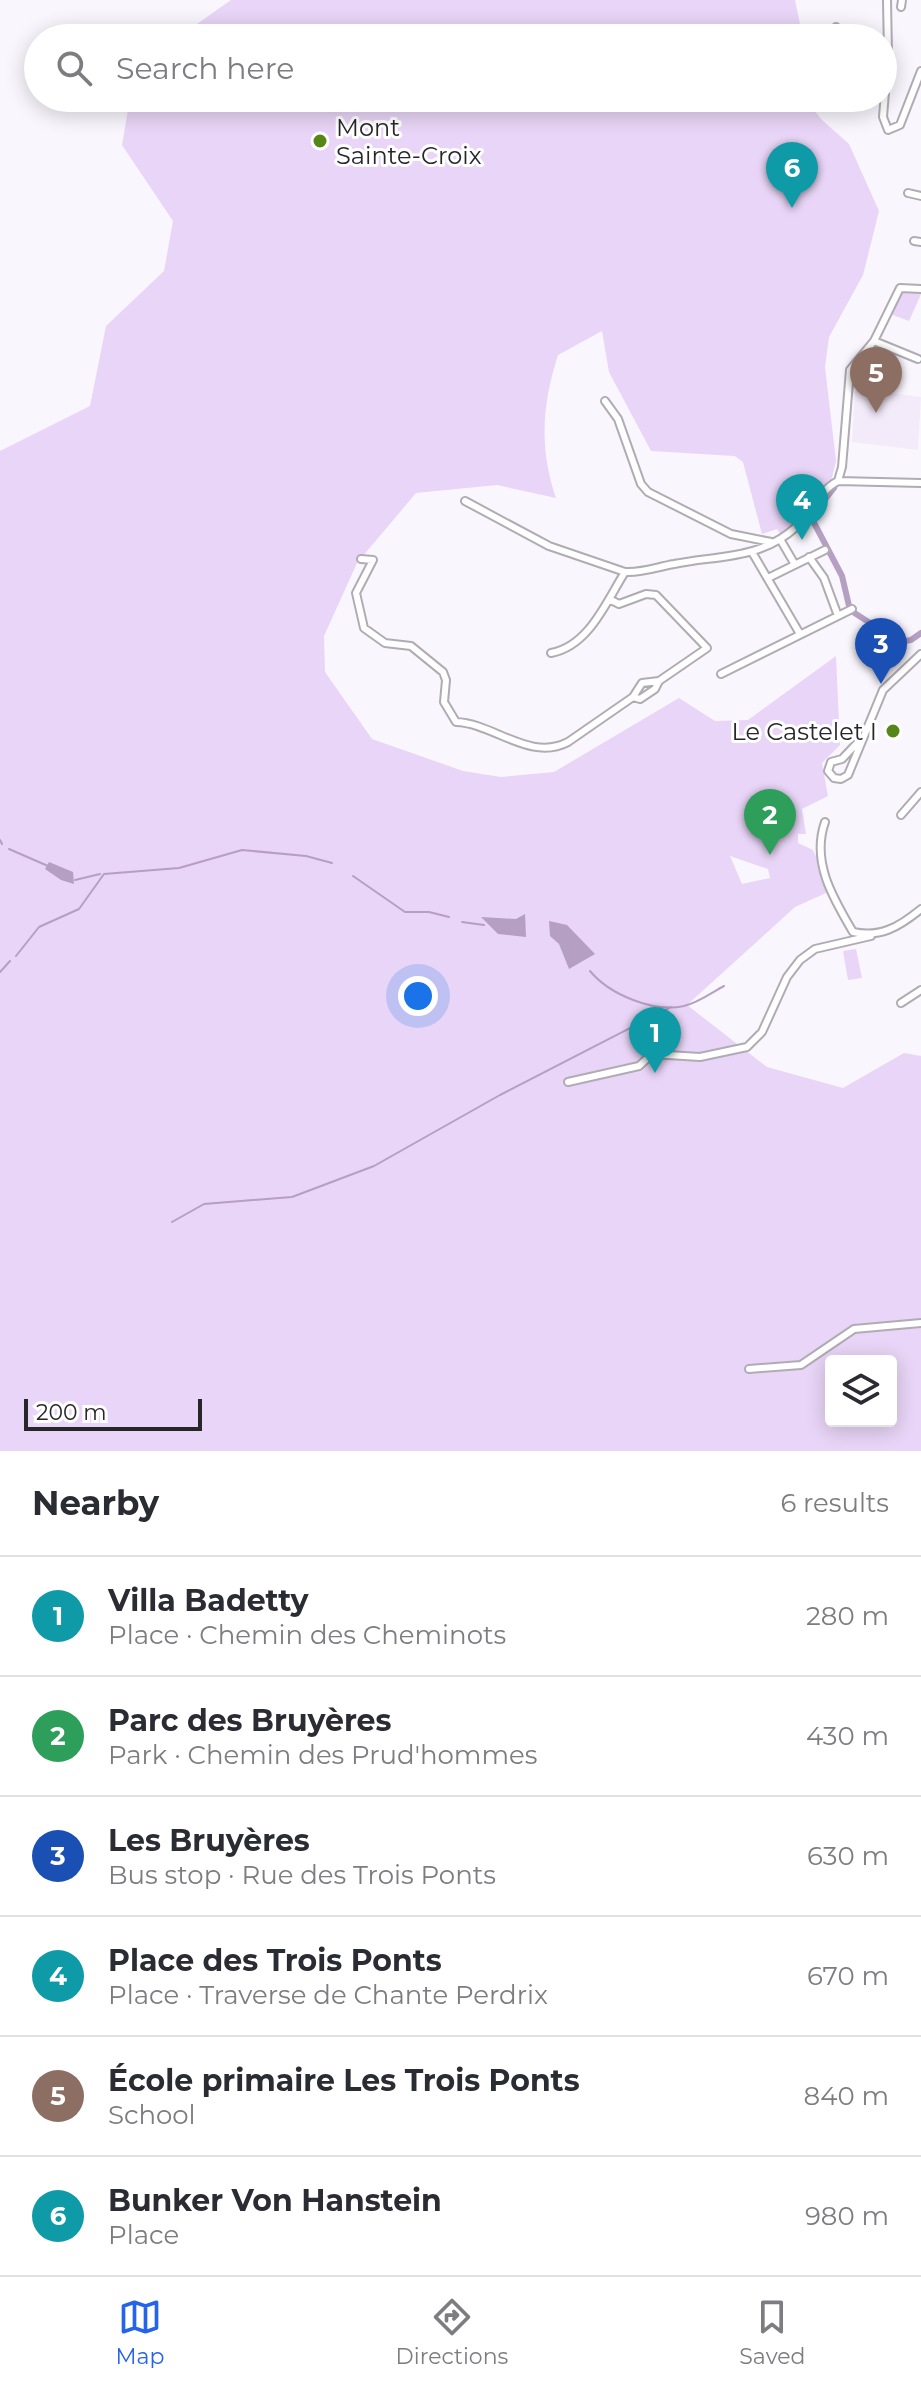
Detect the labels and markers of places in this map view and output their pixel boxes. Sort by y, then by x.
place label: Mont Sainte-Croix [336,113,482,170]
marker: Mont Sainte-Croix [311,132,329,150]
pin: 6 [766,142,818,208]
pin: 5 [850,347,902,413]
pin: 4 [776,474,828,540]
pin: 3 [855,618,907,684]
place label: Le Castelet I [732,717,877,746]
marker: Le Castelet I [884,722,902,740]
pin: 2 [744,789,796,855]
pin: 1 [629,1007,681,1073]

